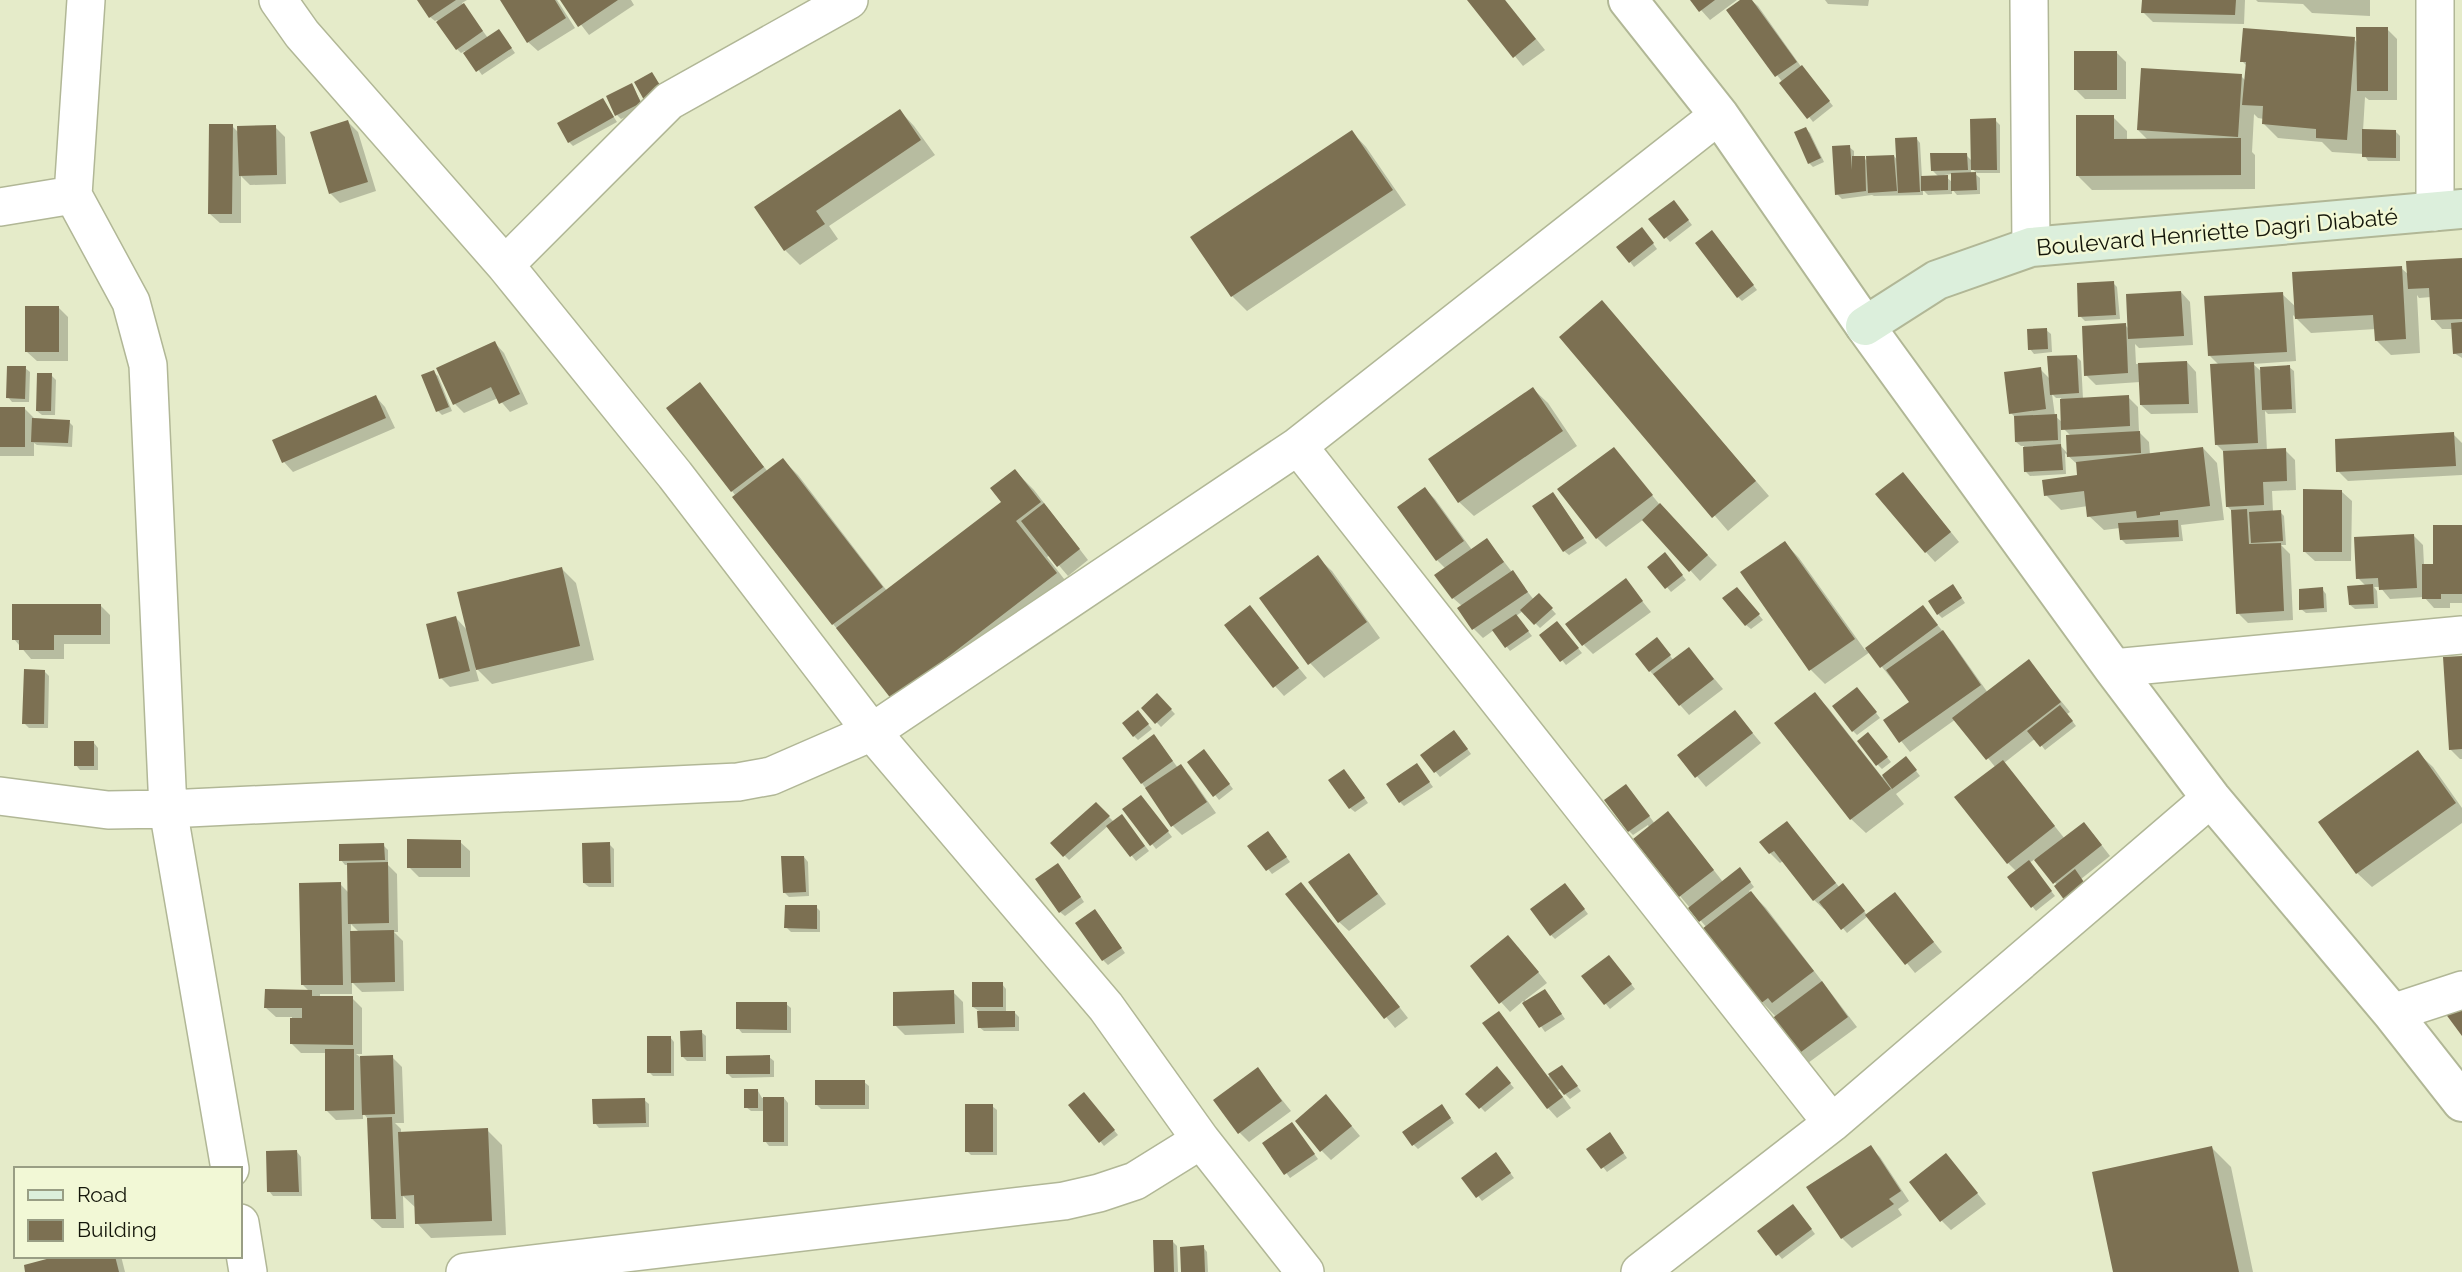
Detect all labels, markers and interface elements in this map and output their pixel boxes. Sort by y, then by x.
street label: Boulevard Henriette Dagri Diabaté [2035,202,2399,261]
legend [14,1167,242,1258]
text: Road [77,1182,127,1207]
text: Building [77,1217,157,1242]

